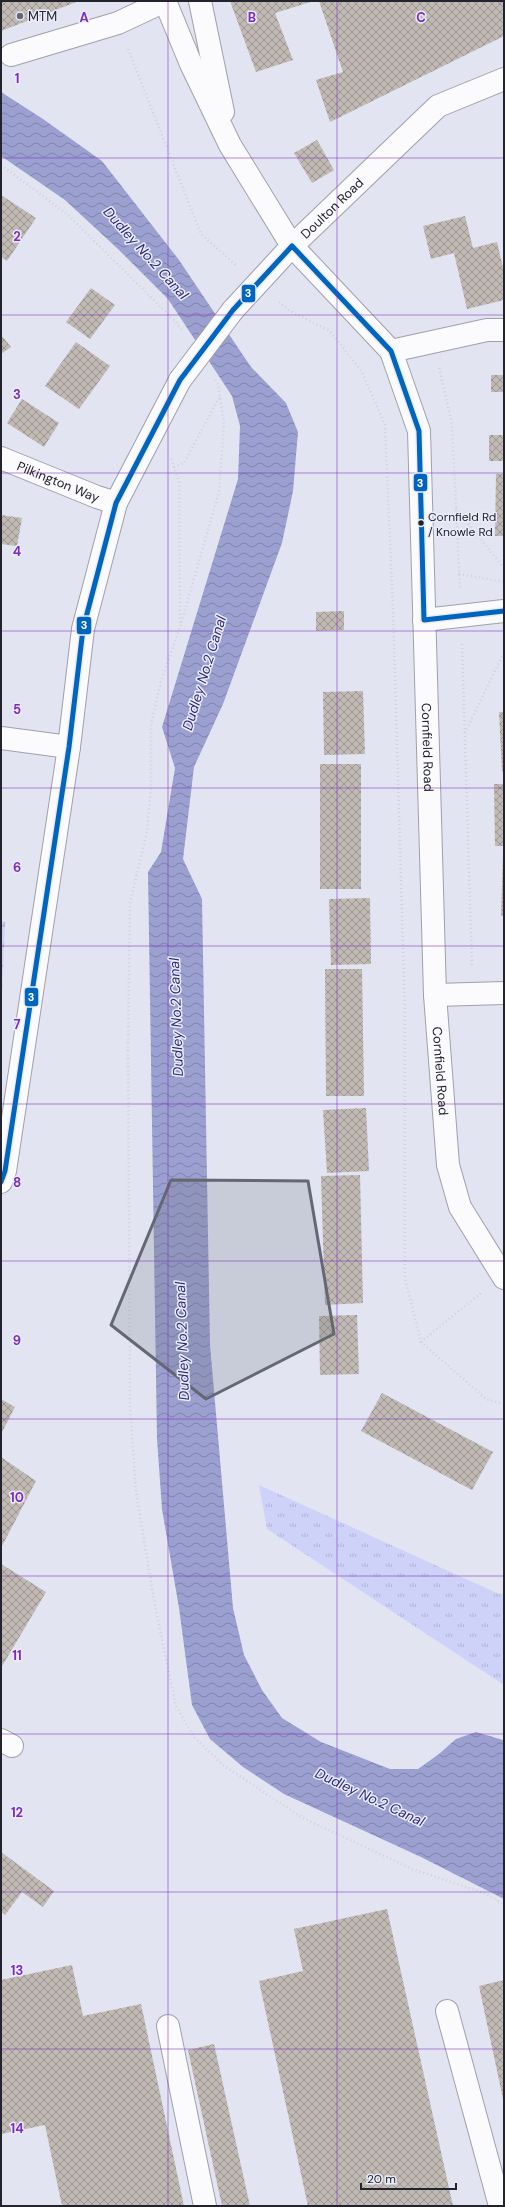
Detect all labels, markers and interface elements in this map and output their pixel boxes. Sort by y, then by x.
place label: MTM [28,8,57,25]
text: A [79,9,89,26]
text: B [248,9,256,26]
text: C [416,9,426,26]
marker: MTM [15,11,25,21]
text: 1 [15,70,19,87]
street label: Doulton Road [297,174,367,242]
water label: Dudley No.2 Canal [100,203,193,304]
text: 2 [13,228,21,245]
line badge: 3 [241,284,256,303]
text: 3 [245,286,251,300]
text: 3 [13,386,21,403]
street label: Pilkington Way [14,457,102,506]
line badge: 3 [413,473,428,492]
text: 3 [417,476,423,490]
place label: Cornfield Rd / Knowle Rd [428,509,496,540]
marker: Cornfield Rd / Knowle Rd [416,518,426,528]
text: 4 [13,543,21,560]
water label: Dudley No.2 Canal [178,613,230,732]
line badge: 3 [76,616,92,635]
text: 3 [81,618,87,632]
text: 5 [13,701,21,718]
street label: Cornfield Road [418,703,437,792]
text: 6 [13,859,21,876]
water label: Dudley No.2 Canal [165,957,187,1077]
line badge: 3 [24,987,39,1007]
text: 3 [28,990,34,1004]
text: 7 [14,1016,21,1033]
street label: Cornfield Road [428,1026,452,1116]
text: 8 [13,1174,21,1191]
water label: Dudley No.2 Canal [171,1281,193,1401]
text: 9 [13,1332,21,1349]
text: 10 [10,1489,24,1506]
text: 11 [12,1647,22,1664]
water label: Dudley No.2 Canal [312,1764,428,1831]
text: 12 [11,1804,23,1821]
text: 13 [11,1962,23,1979]
text: 14 [10,2120,24,2137]
scale bar [361,2165,456,2191]
text: 20 m [367,2171,396,2187]

